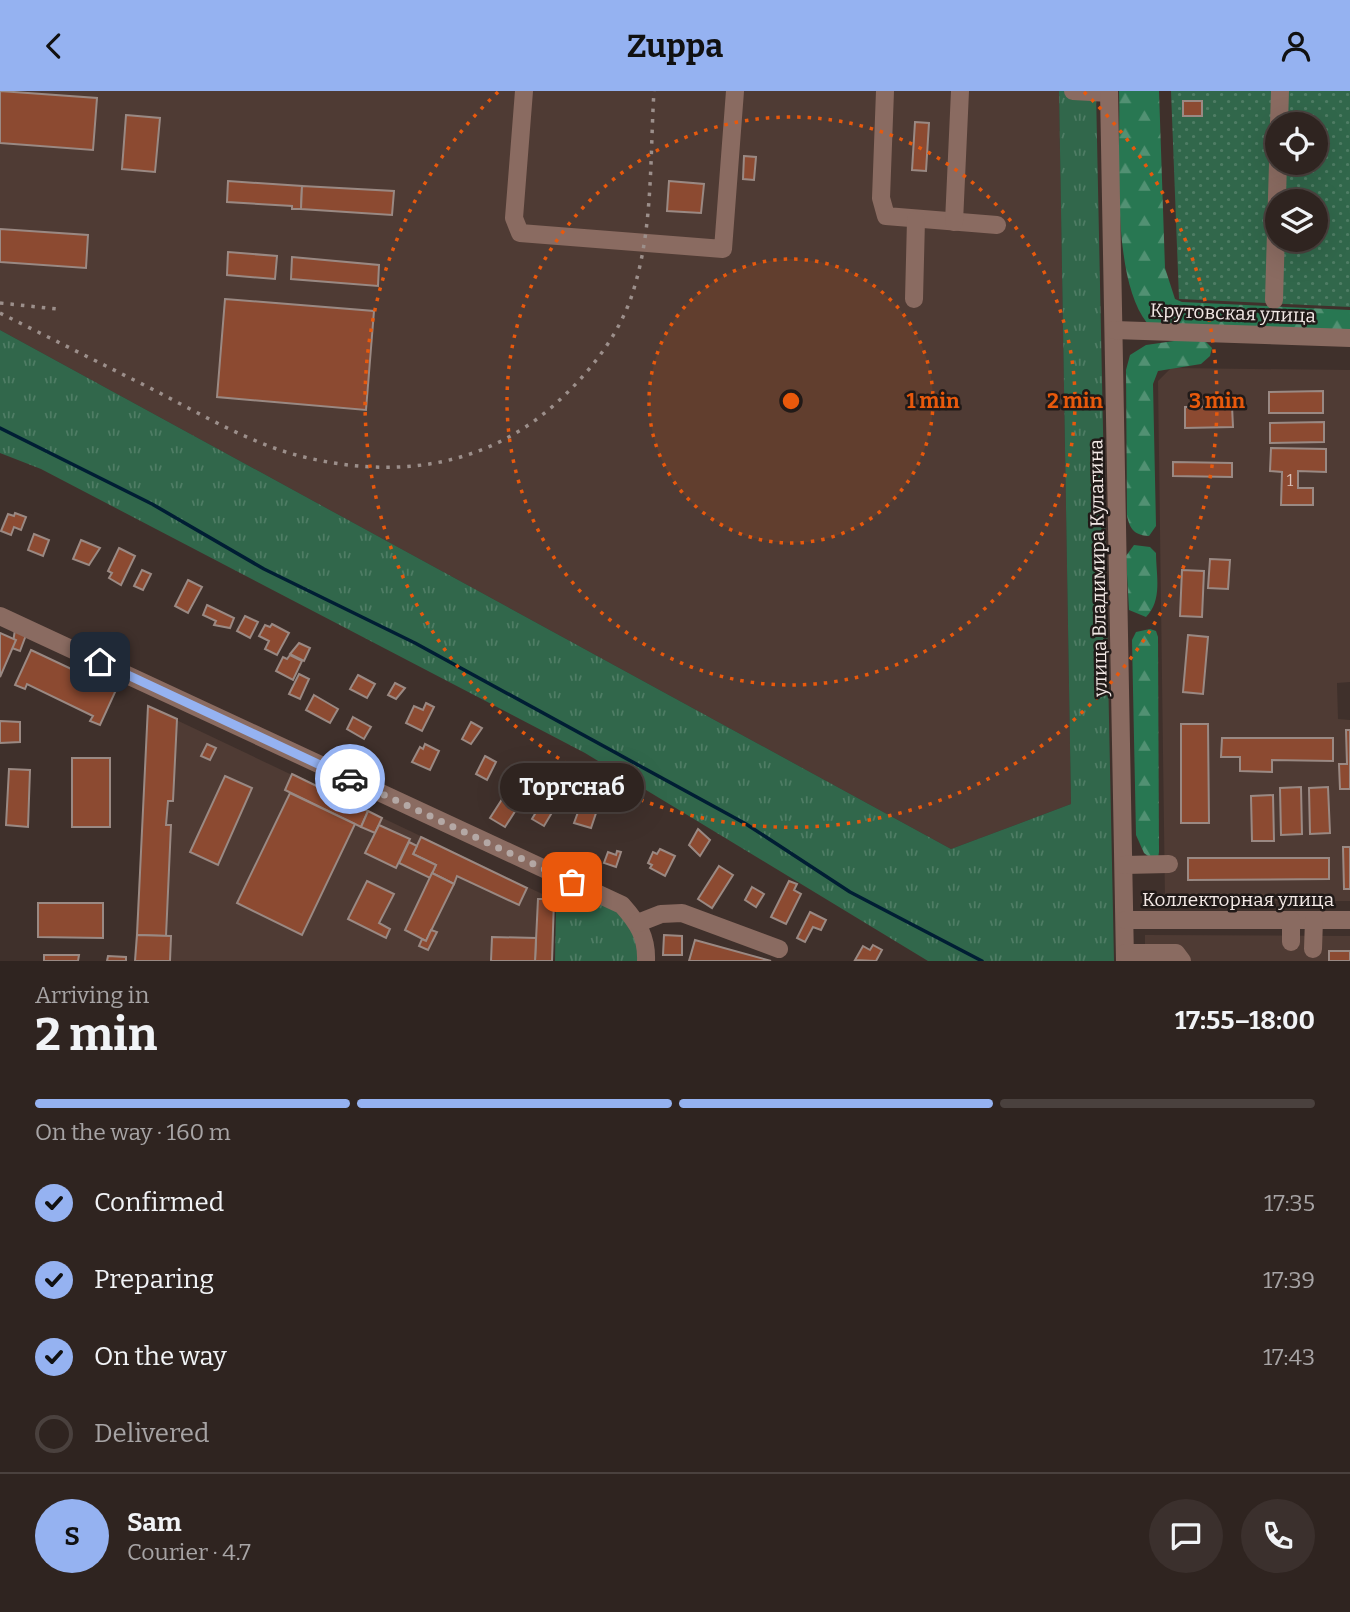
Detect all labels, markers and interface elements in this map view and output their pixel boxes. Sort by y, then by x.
icon: back [35,27,73,65]
text: Zuppa [627,27,723,65]
icon: person [1277,27,1315,65]
map controls [1265,112,1328,252]
button: locate [1265,112,1328,175]
button: layers [1265,189,1328,252]
street label: Крутовская улица [1150,299,1317,327]
text: 1 min [906,388,960,414]
text: 2 min [1047,388,1103,414]
text: 3 min [1189,388,1246,414]
centre of rings [779,389,803,413]
street label: улица Владимира Кулагина [1084,438,1112,698]
house number: 1 [1287,471,1294,490]
pin [70,632,130,692]
icon: home [81,643,119,681]
courier [315,744,385,814]
icon: car [331,760,369,798]
callout: Торгснаб [500,763,644,812]
text: Торгснаб [519,773,625,801]
pin [542,852,602,912]
icon: bag [553,863,591,901]
street label: Коллекторная улица [1142,888,1335,911]
text: Arriving in [35,981,149,1009]
text: 17:55–18:00 [1175,1005,1315,1036]
text: 2 min [35,1007,157,1062]
text: On the way · 160 m [35,1118,231,1146]
icon: check [35,1184,73,1222]
text: Confirmed [94,1187,224,1218]
text: 17:35 [1264,1189,1315,1217]
icon: check [35,1261,73,1299]
text: Preparing [94,1264,214,1295]
text: 17:39 [1263,1266,1315,1294]
icon: check [35,1338,73,1376]
text: On the way [94,1341,227,1372]
text: 17:43 [1263,1343,1315,1371]
text: Delivered [94,1418,209,1449]
button: chat [1149,1499,1223,1573]
button: phone [1241,1499,1315,1573]
text: Sam [127,1507,182,1538]
text: S [64,1521,80,1552]
text: Courier · 4.7 [127,1538,251,1566]

